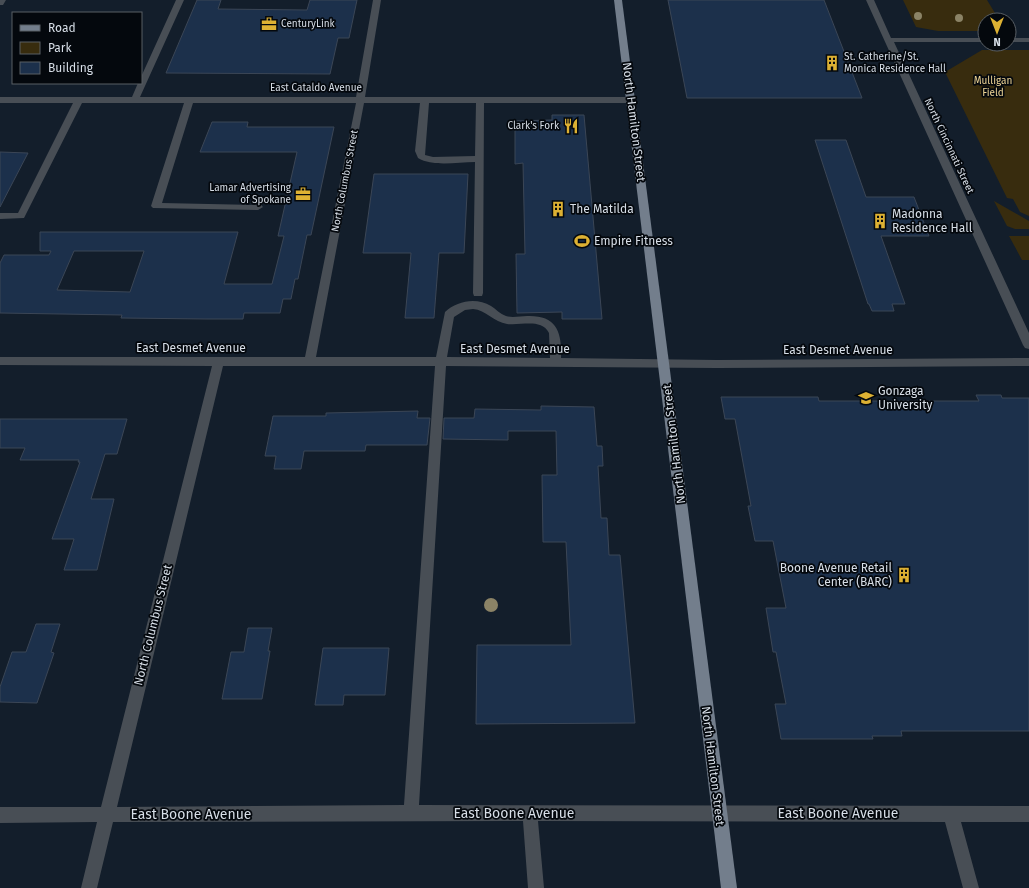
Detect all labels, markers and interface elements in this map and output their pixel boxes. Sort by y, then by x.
legend [12,12,142,84]
north arrow [977,12,1017,52]
office icon: CenturyLink [260,15,278,33]
place label: CenturyLink [281,18,336,30]
text: Road [48,21,76,35]
text: N [993,35,1001,48]
text: Park [48,41,72,55]
place label: St. Catherine/St. Monica Residence Hall [844,51,946,75]
building icon: St. Catherine/St. Monica Residence Hall [823,54,841,72]
text: Building [48,61,94,75]
street label: North Hamilton Street [620,62,648,183]
park label: Mulligan Field [974,75,1012,99]
street label: East Cataldo Avenue [270,82,362,94]
street label: North Cincinnati Street [922,96,977,196]
restaurant icon: Clark's Fork [562,117,580,135]
place label: Clark's Fork [507,120,560,132]
street label: North Columbus Street [329,129,361,233]
place label: Lamar Advertising of Spokane [209,182,292,206]
office icon: Lamar Advertising of Spokane [294,185,312,203]
building icon: The Matilda [549,200,567,218]
place label: The Matilda [570,202,634,216]
place label: Madonna Residence Hall [892,207,973,235]
building icon: Madonna Residence Hall [871,212,889,230]
sports icon: Empire Fitness [573,232,591,250]
place label: Empire Fitness [594,234,673,248]
street label: East Desmet Avenue [136,341,246,355]
street label: East Desmet Avenue [460,342,570,356]
street label: East Desmet Avenue [783,343,893,357]
street label: North Hamilton Street [660,383,688,504]
place label: Gonzaga University [878,384,932,412]
school or university icon: Gonzaga University [857,389,875,407]
place label: Boone Avenue Retail Center (BARC) [780,561,892,589]
street label: North Columbus Street [131,562,175,687]
building icon: Boone Avenue Retail Center (BARC) [895,566,913,584]
street label: North Hamilton Street [699,706,727,827]
street label: East Boone Avenue [454,805,574,822]
street label: East Boone Avenue [778,805,898,822]
street label: East Boone Avenue [131,806,251,823]

